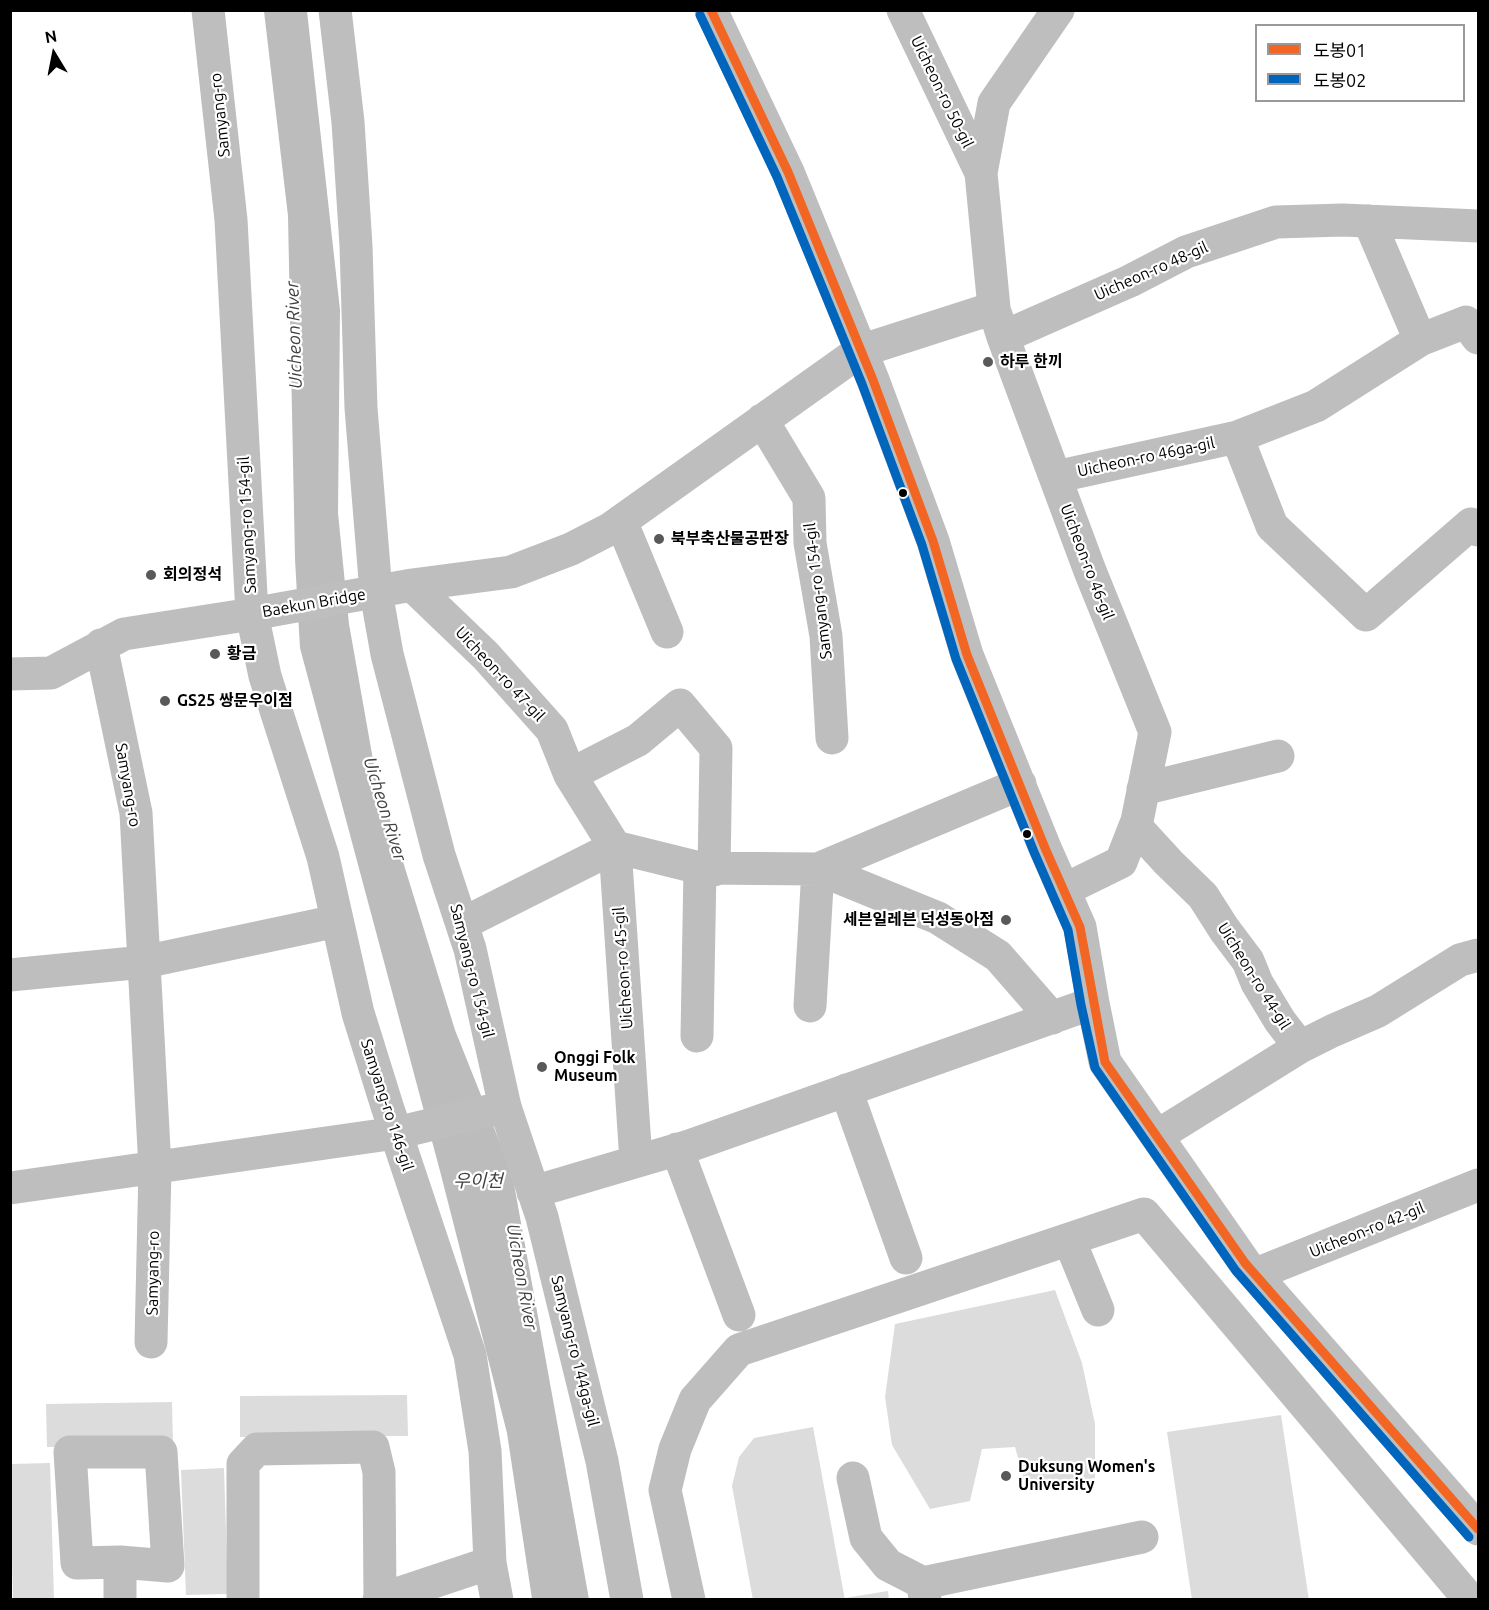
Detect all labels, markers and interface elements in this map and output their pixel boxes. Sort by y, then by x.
north arrow [24,24,84,84]
legend [1255,24,1465,102]
text: N [43,26,58,46]
street label: Uicheon-ro 50-gil [907,33,977,151]
text: 도봉01 [1313,40,1366,60]
text: 도봉02 [1313,70,1366,90]
street label: Samyang-ro [206,72,234,158]
street label: Uicheon-ro 48-gil [1091,237,1211,305]
water label: Uicheon River [281,281,307,389]
place label: 하루 한끼 [1000,352,1063,372]
marker: 하루 한끼 [981,355,995,369]
street label: Uicheon-ro 46ga-gil [1076,433,1216,481]
street label: Samyang-ro 154-gil [234,456,260,594]
unlabelled marker [897,487,909,499]
street label: Uicheon-ro 46-gil [1056,501,1118,623]
street label: Samyang-ro 154-gil [800,522,836,660]
place label: 북부축산물공판장 [671,529,789,549]
marker: 북부축산물공판장 [652,532,666,546]
place label: 회의정석 [163,565,222,585]
marker: 회의정석 [144,568,158,582]
street label: Baekun Bridge [261,584,367,622]
street label: Uicheon-ro 47-gil [451,623,549,725]
place label: 황금 [227,644,256,664]
marker: 황금 [208,647,222,661]
place label: GS25 쌍문우이점 [177,691,293,711]
marker: GS25 쌍문우이점 [158,694,172,708]
street label: Samyang-ro [111,742,145,828]
water label: Uicheon River [359,754,411,864]
unlabelled marker [1021,828,1033,840]
street label: Samyang-ro 154-gil [446,902,498,1040]
street label: Uicheon-ro 45-gil [609,906,637,1030]
place label: 세븐일레븐 덕성동아점 [843,910,994,930]
marker: 세븐일레븐 덕성동아점 [999,913,1013,927]
street label: Uicheon-ro 44-gil [1213,919,1295,1033]
street label: Samyang-ro 146-gil [357,1037,417,1173]
place label: Onggi Folk Museum [554,1048,635,1086]
marker: Onggi Folk Museum [535,1060,549,1074]
water label: 우이천 [453,1170,503,1192]
street label: Uicheon-ro 42-gil [1307,1198,1427,1262]
water label: Uicheon River [502,1222,542,1332]
street label: Samyang-ro [143,1230,163,1316]
street label: Samyang-ro 144ga-gil [547,1274,603,1428]
place label: Duksung Women's University [1018,1457,1155,1495]
marker: Duksung Women's University [999,1469,1013,1483]

